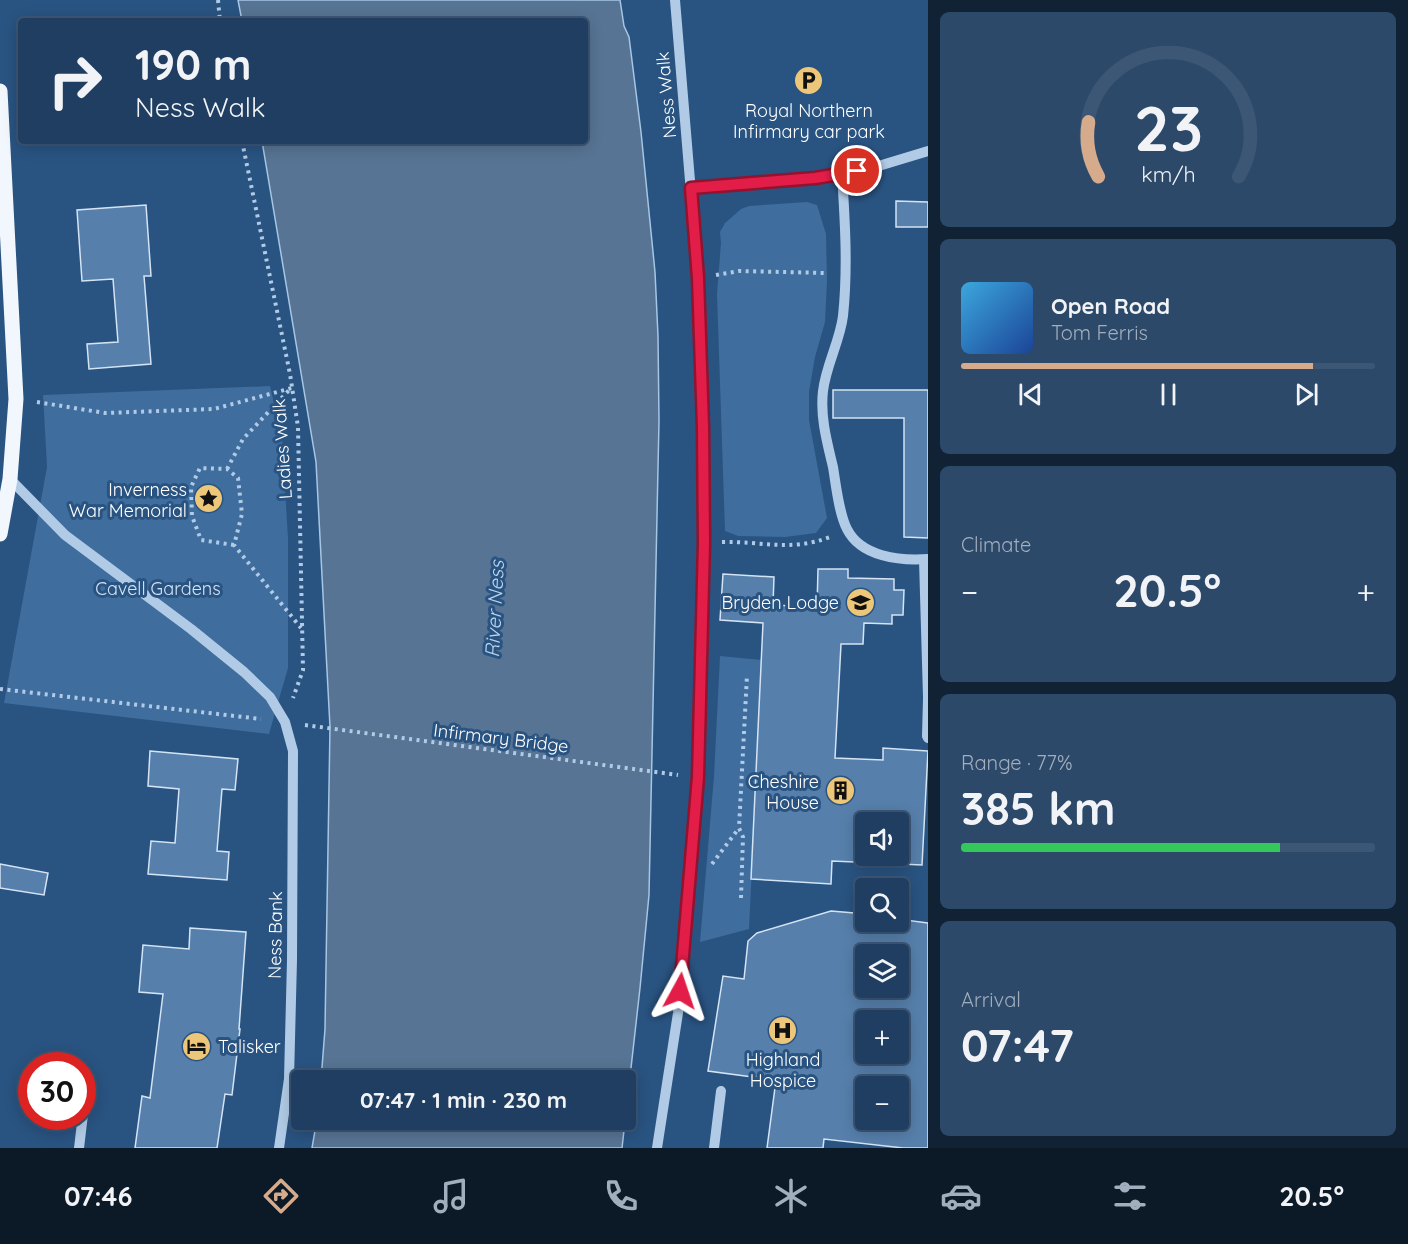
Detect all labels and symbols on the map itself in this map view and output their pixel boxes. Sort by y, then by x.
street label: Ness Walk [651,51,681,139]
parking icon: Royal Northern Infirmary car park [793,65,825,97]
place label: Royal Northern Infirmary car park [733,99,885,143]
pin [831,145,882,196]
street label: Ladies Walk [267,398,297,500]
place label: Inverness War Memorial [69,478,187,522]
place icon: Inverness War Memorial [192,483,224,515]
water label: River Ness [479,558,509,658]
park label: Cavell Gardens [95,577,221,600]
school or university icon: Bryden Lodge [844,586,876,618]
place label: Bryden Lodge [721,591,839,614]
street label: Infirmary Bridge [432,718,570,758]
place label: Cheshire House [748,770,819,814]
building icon: Cheshire House [824,775,856,807]
street label: Ness Bank [263,891,287,979]
position arrow [648,959,712,1023]
hospital icon: Highland Hospice [767,1014,799,1046]
hotel icon: Talisker [181,1030,213,1062]
place label: Talisker [218,1035,281,1058]
place label: Highland Hospice [746,1048,820,1092]
speed limit sign: 30 [18,1052,96,1130]

